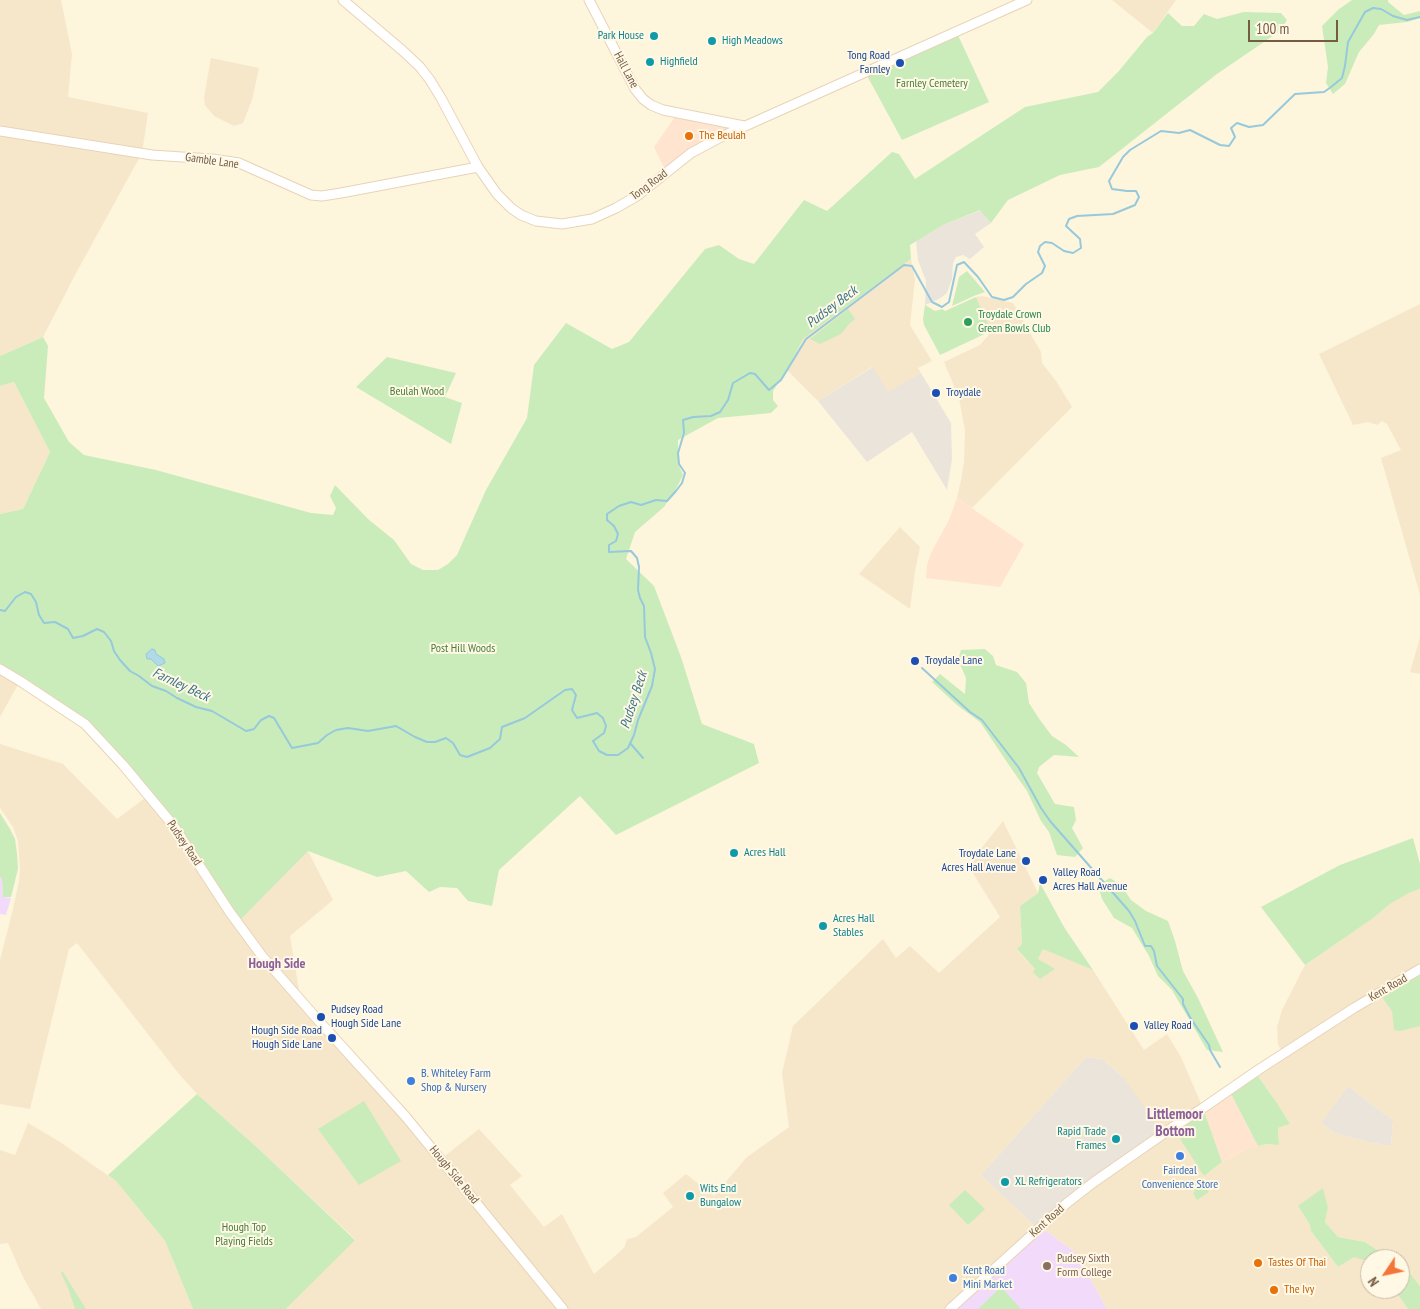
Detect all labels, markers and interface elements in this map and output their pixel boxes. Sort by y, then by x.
scale bar [1250,10,1340,42]
text: 100 m [1256,19,1289,38]
place label: Park House [598,29,644,43]
marker: Park House [648,30,660,42]
place label: High Meadows [722,34,783,48]
marker: High Meadows [706,35,718,47]
street label: Hall Lane [610,49,642,91]
place label: Tong Road Farnley [847,49,890,77]
place label: Highfield [660,55,698,69]
marker: Highfield [644,56,656,68]
marker: Tong Road Farnley [894,57,906,69]
park label: Farnley Cemetery [896,77,968,91]
place label: The Beulah [699,129,746,143]
marker: The Beulah [683,130,695,142]
street label: Gamble Lane [184,150,240,172]
street label: Tong Road [628,166,670,204]
water label: Pudsey Beck [803,282,861,332]
place label: Troydale Crown Green Bowls Club [978,308,1051,336]
marker: Troydale Crown Green Bowls Club [962,316,974,328]
park label: Beulah Wood [390,385,444,399]
place label: Troydale [946,386,981,400]
marker: Troydale [930,387,942,399]
park label: Post Hill Woods [431,642,495,656]
place label: Troydale Lane [925,654,982,668]
marker: Troydale Lane [909,655,921,667]
water label: Farnley Beck [150,664,212,706]
water label: Pudsey Beck [617,669,651,731]
street label: Pudsey Road [164,817,204,869]
place label: Acres Hall [744,846,785,860]
marker: Acres Hall [728,847,740,859]
place label: Troydale Lane Acres Hall Avenue [942,847,1016,875]
marker: Troydale Lane Acres Hall Avenue [1020,855,1032,867]
place label: Valley Road Acres Hall Avenue [1053,866,1127,894]
marker: Valley Road Acres Hall Avenue [1037,874,1049,886]
place label: Acres Hall Stables [833,912,874,940]
marker: Acres Hall Stables [817,920,829,932]
district label: Hough Side [249,956,305,972]
street label: Kent Road [1366,971,1410,1005]
place label: Pudsey Road Hough Side Lane [331,1003,401,1031]
marker: Pudsey Road Hough Side Lane [315,1011,327,1023]
place label: Valley Road [1144,1019,1192,1033]
marker: Valley Road [1128,1020,1140,1032]
place label: Hough Side Road Hough Side Lane [251,1024,322,1052]
marker: Hough Side Road Hough Side Lane [326,1032,338,1044]
place label: B. Whiteley Farm Shop & Nursery [421,1067,491,1095]
marker: B. Whiteley Farm Shop & Nursery [405,1075,417,1087]
district label: Littlemoor Bottom [1147,1106,1203,1141]
place label: Rapid Trade Frames [1057,1125,1106,1153]
marker: Rapid Trade Frames [1110,1133,1122,1145]
street label: Hough Side Road [426,1143,482,1207]
marker: Fairdeal Convenience Store [1174,1150,1186,1162]
place label: Fairdeal Convenience Store [1142,1164,1218,1192]
place label: XL Refrigerators [1015,1175,1082,1189]
marker: XL Refrigerators [999,1176,1011,1188]
place label: Wits End Bungalow [700,1182,741,1210]
marker: Wits End Bungalow [684,1190,696,1202]
street label: Kent Road [1027,1202,1067,1240]
park label: Hough Top Playing Fields [215,1221,273,1249]
north arrow [1360,1249,1410,1299]
place label: Pudsey Sixth Form College [1057,1252,1112,1280]
place label: Tastes Of Thai [1268,1256,1326,1270]
marker: Tastes Of Thai [1252,1257,1264,1269]
marker: Pudsey Sixth Form College [1041,1260,1053,1272]
place label: Kent Road Mini Market [963,1264,1012,1292]
marker: Kent Road Mini Market [947,1272,959,1284]
text: N [1364,1274,1383,1290]
place label: The Ivy [1284,1283,1314,1297]
marker: The Ivy [1268,1284,1280,1296]

